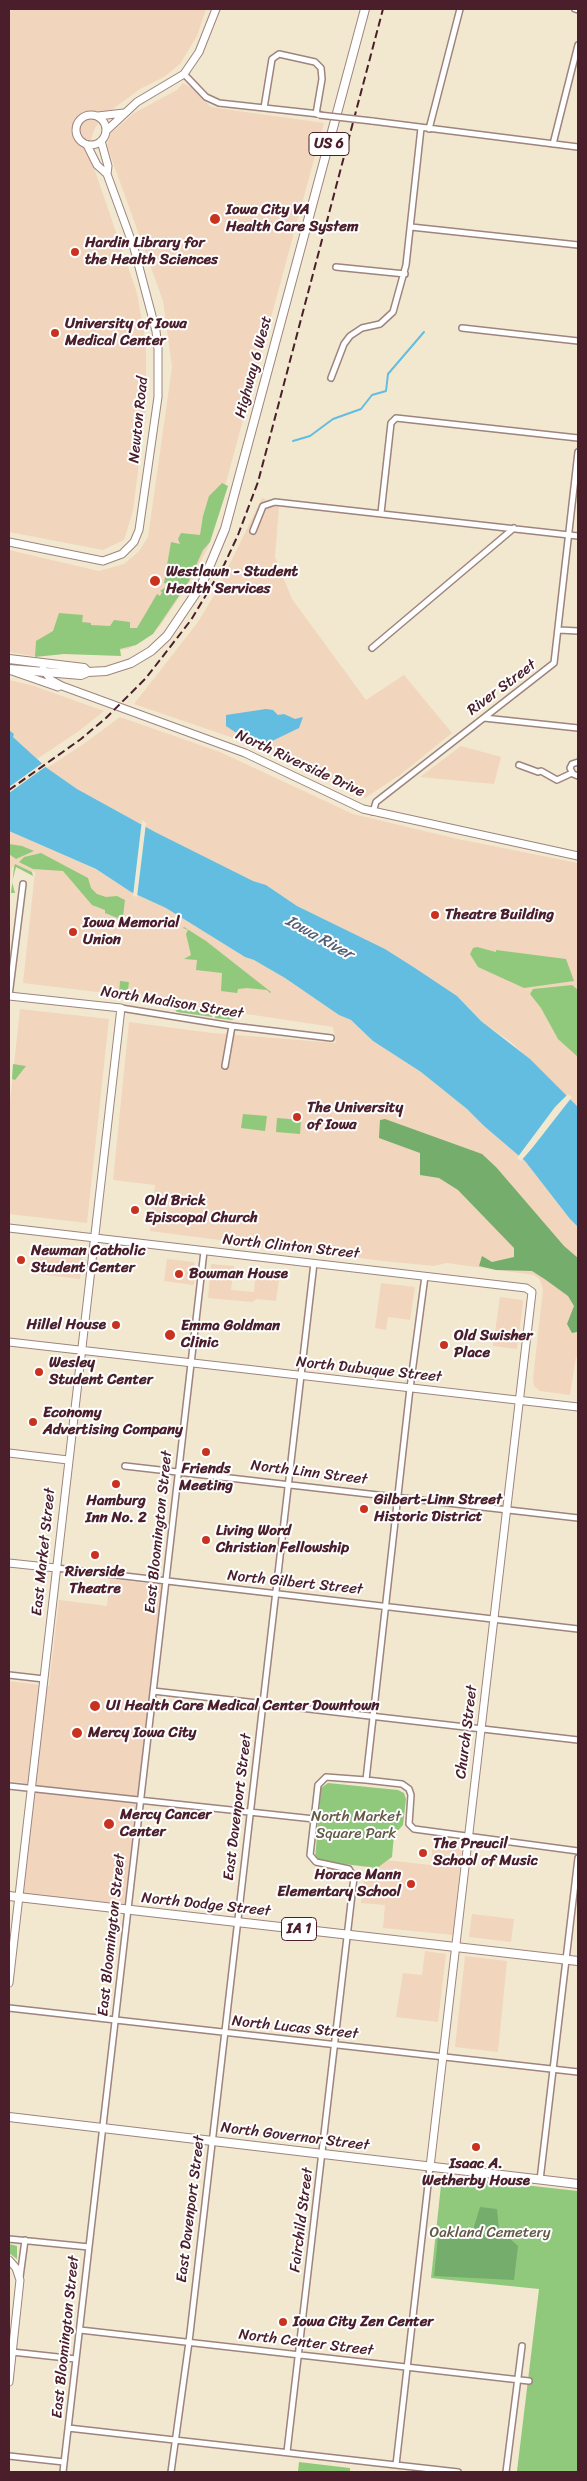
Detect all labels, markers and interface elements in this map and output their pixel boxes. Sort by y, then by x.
road number: US 6 [309,132,349,156]
place label: Iowa City VA Health Care System [226,201,358,236]
marker: Iowa City VA Health Care System [208,212,222,226]
place label: Hardin Library for the Health Sciences [85,234,218,269]
marker: Hardin Library for the Health Sciences [69,246,81,258]
street label: Highway 6 West [232,314,276,420]
place label: University of Iowa Medical Center [65,315,187,350]
marker: University of Iowa Medical Center [49,327,61,339]
street label: Newton Road [126,376,152,464]
place label: Westlawn - Student Health Services [166,563,298,598]
marker: Westlawn - Student Health Services [148,574,162,588]
street label: River Street [464,656,540,720]
street label: North Riverside Drive [233,726,367,802]
place label: Theatre Building [445,906,554,924]
marker: Theatre Building [429,909,441,921]
water label: Iowa River [282,912,356,964]
place label: Iowa Memorial Union [83,914,180,949]
marker: Iowa Memorial Union [67,926,79,938]
street label: North Madison Street [99,983,245,1023]
place label: The University of Iowa [307,1099,403,1134]
marker: The University of Iowa [291,1111,303,1123]
place label: Old Brick Episcopal Church [145,1192,258,1227]
marker: Old Brick Episcopal Church [129,1204,141,1216]
street label: North Clinton Street [222,1231,360,1263]
place label: Newman Catholic Student Center [31,1242,145,1277]
marker: Newman Catholic Student Center [15,1254,27,1266]
place label: Bowman House [189,1265,288,1283]
marker: Bowman House [173,1268,185,1280]
place label: Hillel House [26,1316,106,1334]
place label: Emma Goldman Clinic [181,1317,280,1352]
marker: Hillel House [110,1319,122,1331]
place label: Old Swisher Place [454,1327,532,1362]
marker: Emma Goldman Clinic [163,1328,177,1342]
marker: Old Swisher Place [438,1339,450,1351]
street label: North Dubuque Street [295,1353,443,1387]
place label: Wesley Student Center [49,1354,153,1389]
marker: Wesley Student Center [33,1366,45,1378]
place label: Economy Advertising Company [43,1404,183,1439]
marker: Economy Advertising Company [27,1416,39,1428]
marker: Friends Meeting [200,1446,212,1458]
street label: East Bloomington Street [142,1450,176,1614]
street label: North Linn Street [250,1457,368,1489]
place label: Friends Meeting [179,1460,233,1495]
marker: Hamburg Inn No. 2 [110,1478,122,1490]
street label: East Market Street [28,1487,60,1617]
place label: Gilbert-Linn Street Historic District [374,1491,502,1526]
place label: Hamburg Inn No. 2 [85,1492,147,1527]
marker: Gilbert-Linn Street Historic District [358,1503,370,1515]
place label: Living Word Christian Fellowship [216,1522,349,1557]
marker: Living Word Christian Fellowship [200,1534,212,1546]
marker: Riverside Theatre [89,1549,101,1561]
place label: Riverside Theatre [65,1563,125,1598]
street label: North Gilbert Street [226,1567,364,1599]
street label: Church Street [452,1684,482,1780]
place label: UI Health Care Medical Center Downtown [106,1697,379,1715]
marker: UI Health Care Medical Center Downtown [88,1699,102,1713]
place label: Mercy Iowa City [88,1724,196,1742]
marker: Mercy Iowa City [70,1726,84,1740]
street label: East Davenport Street [220,1732,256,1882]
place label: Mercy Cancer Center [120,1806,211,1841]
park label: North Market Square Park [311,1808,401,1843]
marker: Mercy Cancer Center [102,1817,116,1831]
place label: The Preucil School of Music [433,1835,538,1870]
marker: The Preucil School of Music [417,1847,429,1859]
street label: East Bloomington Street [95,1853,129,2017]
place label: Horace Mann Elementary School [277,1866,401,1901]
marker: Horace Mann Elementary School [405,1878,417,1890]
street label: North Dodge Street [141,1889,271,1921]
road number: IA 1 [282,1918,316,1940]
street label: North Lucas Street [231,2012,359,2044]
street label: North Governor Street [220,2119,370,2155]
street label: East Davenport Street [173,2134,209,2284]
marker: Isaac A. Wetherby House [470,2141,482,2153]
place label: Isaac A. Wetherby House [422,2155,530,2190]
street label: Fairchild Street [287,2167,317,2273]
park label: Oakland Cemetery [430,2224,550,2242]
street label: East Bloomington Street [49,2255,83,2419]
place label: Iowa City Zen Center [293,2313,434,2331]
marker: Iowa City Zen Center [277,2316,289,2328]
street label: North Center Street [238,2326,374,2360]

